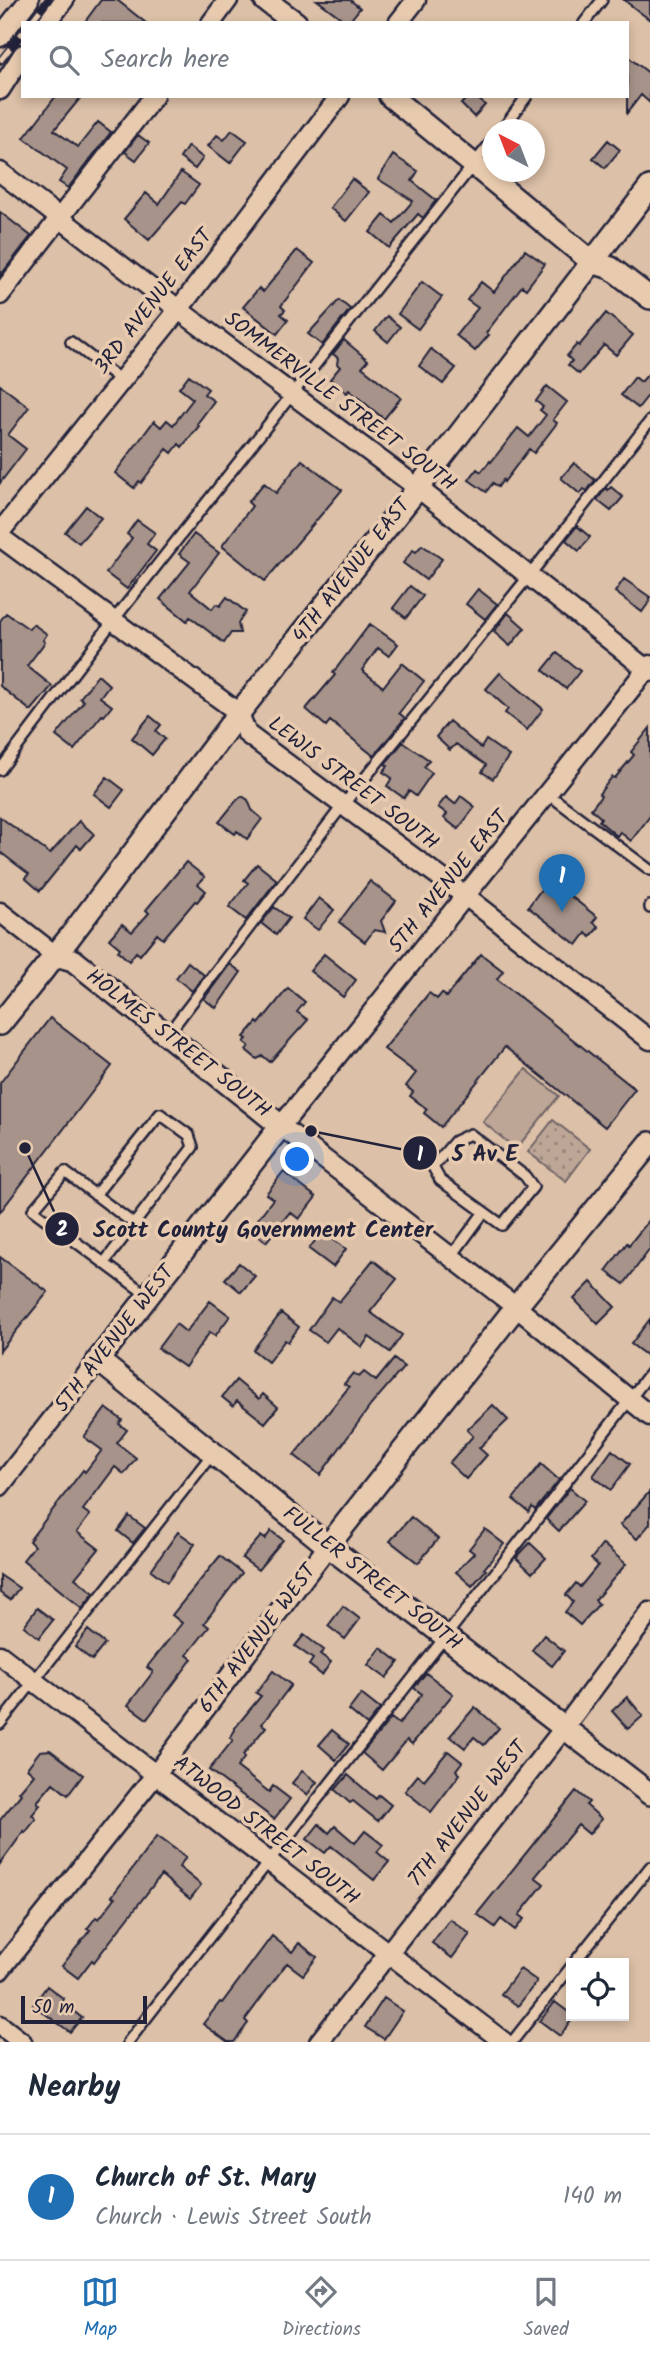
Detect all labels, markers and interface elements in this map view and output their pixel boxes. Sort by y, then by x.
search box [21,21,629,98]
text: Search here [101,39,229,81]
icon: search [45,41,83,79]
north arrow [482,119,545,182]
street label: 3RD AVENUE EAST [86,221,223,382]
street label: SOMMERVILLE STREET SOUTH [217,303,463,501]
street label: 4TH AVENUE EAST [285,490,420,651]
street label: LEWIS STREET SOUTH [260,709,446,859]
street label: 5TH AVENUE EAST [381,802,518,961]
pin: 1 [539,854,585,912]
street label: HOLMES STREET SOUTH [78,961,278,1127]
callout: 5 Av E [403,1131,532,1175]
text: 5 Av E [451,1137,519,1173]
text: 1 [417,1139,424,1172]
your location [280,1142,314,1176]
callout: Scott County Government Center [44,1207,447,1251]
text: Scott County Government Center [93,1213,435,1249]
text: 2 [56,1214,68,1247]
street label: 5TH AVENUE WEST [47,1257,184,1420]
street label: FULLER STREET SOUTH [275,1498,469,1660]
street label: 6TH AVENUE WEST [191,1556,326,1721]
street label: 7TH AVENUE WEST [400,1732,537,1894]
street label: ATWOOD STREET SOUTH [166,1748,366,1914]
map controls [566,1958,629,2021]
button: locate [566,1958,629,2021]
scale bar [21,1993,147,2025]
text: 50 m [32,1993,74,2023]
text: Nearby [28,2064,120,2112]
text: Church of St. Mary [95,2158,316,2200]
text: 1 [48,2179,54,2215]
text: 140 m [563,2179,622,2215]
text: Church · Lewis Street South [95,2200,372,2236]
tab: Map [81,2273,119,2345]
tab: Directions [282,2273,361,2345]
tab: Saved [524,2273,569,2345]

